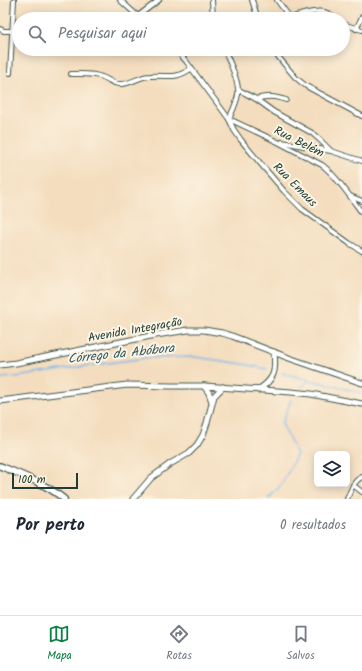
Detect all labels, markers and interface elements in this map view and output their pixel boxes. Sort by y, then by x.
search box [12,12,350,56]
text: Pesquisar aqui [58,22,147,46]
icon: search [26,23,48,45]
street label: Rua Belém [271,121,328,163]
street label: Rua Emaus [268,158,322,212]
street label: Avenida Integração [86,312,184,348]
water label: Córrego da Abóbora [67,338,176,370]
map controls [314,451,350,487]
button: layers [314,451,350,487]
scale bar [12,471,78,490]
text: 100 m [18,471,46,489]
text: Por perto [16,512,85,539]
text: 0 resultados [280,515,346,536]
tab: Mapa [47,623,72,665]
tab: Rotas [166,623,192,665]
tab: Salvos [287,623,315,665]

